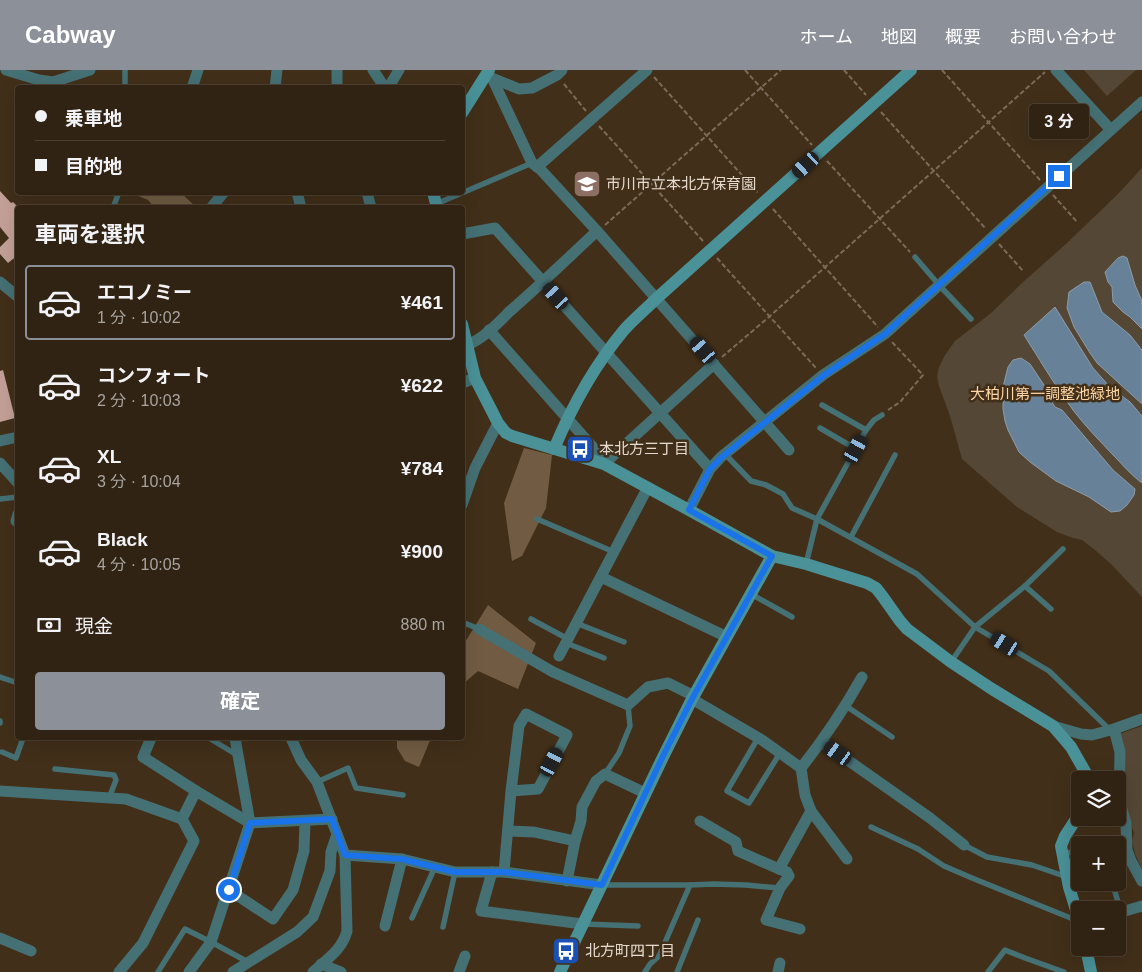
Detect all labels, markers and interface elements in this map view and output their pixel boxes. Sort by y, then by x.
text: Cabway [25,21,116,48]
text: ホーム [800,27,853,47]
text: 地図 [881,27,917,47]
text: 概要 [945,27,981,47]
text: お問い合わせ [1009,27,1117,47]
callout: 3 分 [1029,104,1089,138]
text: 乗車地 [65,108,122,129]
text: 3 分 [1044,113,1074,130]
car [789,149,822,181]
text: 目的地 [65,156,122,177]
route end [1048,165,1070,187]
school or university icon: 市川市立本北方保育園 [572,169,602,199]
place label: 市川市立本北方保育園 [606,175,756,192]
text: 車両を選択 [35,222,145,247]
icon: car [37,280,82,325]
car [540,280,571,312]
text: エコノミー [97,282,192,303]
text: ¥461 [401,292,443,313]
text: 1 分 · 10:02 [97,309,181,326]
car [687,334,718,366]
icon: car [37,363,82,408]
text: コンフォート [97,365,210,386]
text: ¥622 [401,375,443,396]
park label: 大柏川第一調整池緑地 [970,385,1120,402]
text: 2 分 · 10:03 [97,392,181,409]
car [842,432,869,466]
bus stop icon: 本北方三丁目 [565,434,595,464]
place label: 本北方三丁目 [599,440,689,457]
icon: car [37,446,82,491]
text: XL [97,446,121,467]
text: ¥784 [401,458,443,479]
text: 3 分 · 10:04 [97,473,181,490]
icon: car [37,529,82,574]
text: Black [97,529,148,550]
text: ¥900 [401,541,443,562]
text: 4 分 · 10:05 [97,556,181,573]
icon: cash [35,611,63,639]
text: 現金 [75,616,113,637]
text: 880 m [401,616,445,633]
car [988,630,1021,658]
button: 確定 [35,672,445,730]
car [821,738,854,768]
car [538,745,565,779]
map controls [1071,771,1126,956]
button: layers [1071,771,1126,826]
button: + [1071,836,1126,891]
route start [218,879,240,901]
button: − [1071,901,1126,956]
bus stop icon: 北方町四丁目 [551,936,581,966]
place label: 北方町四丁目 [585,942,675,959]

